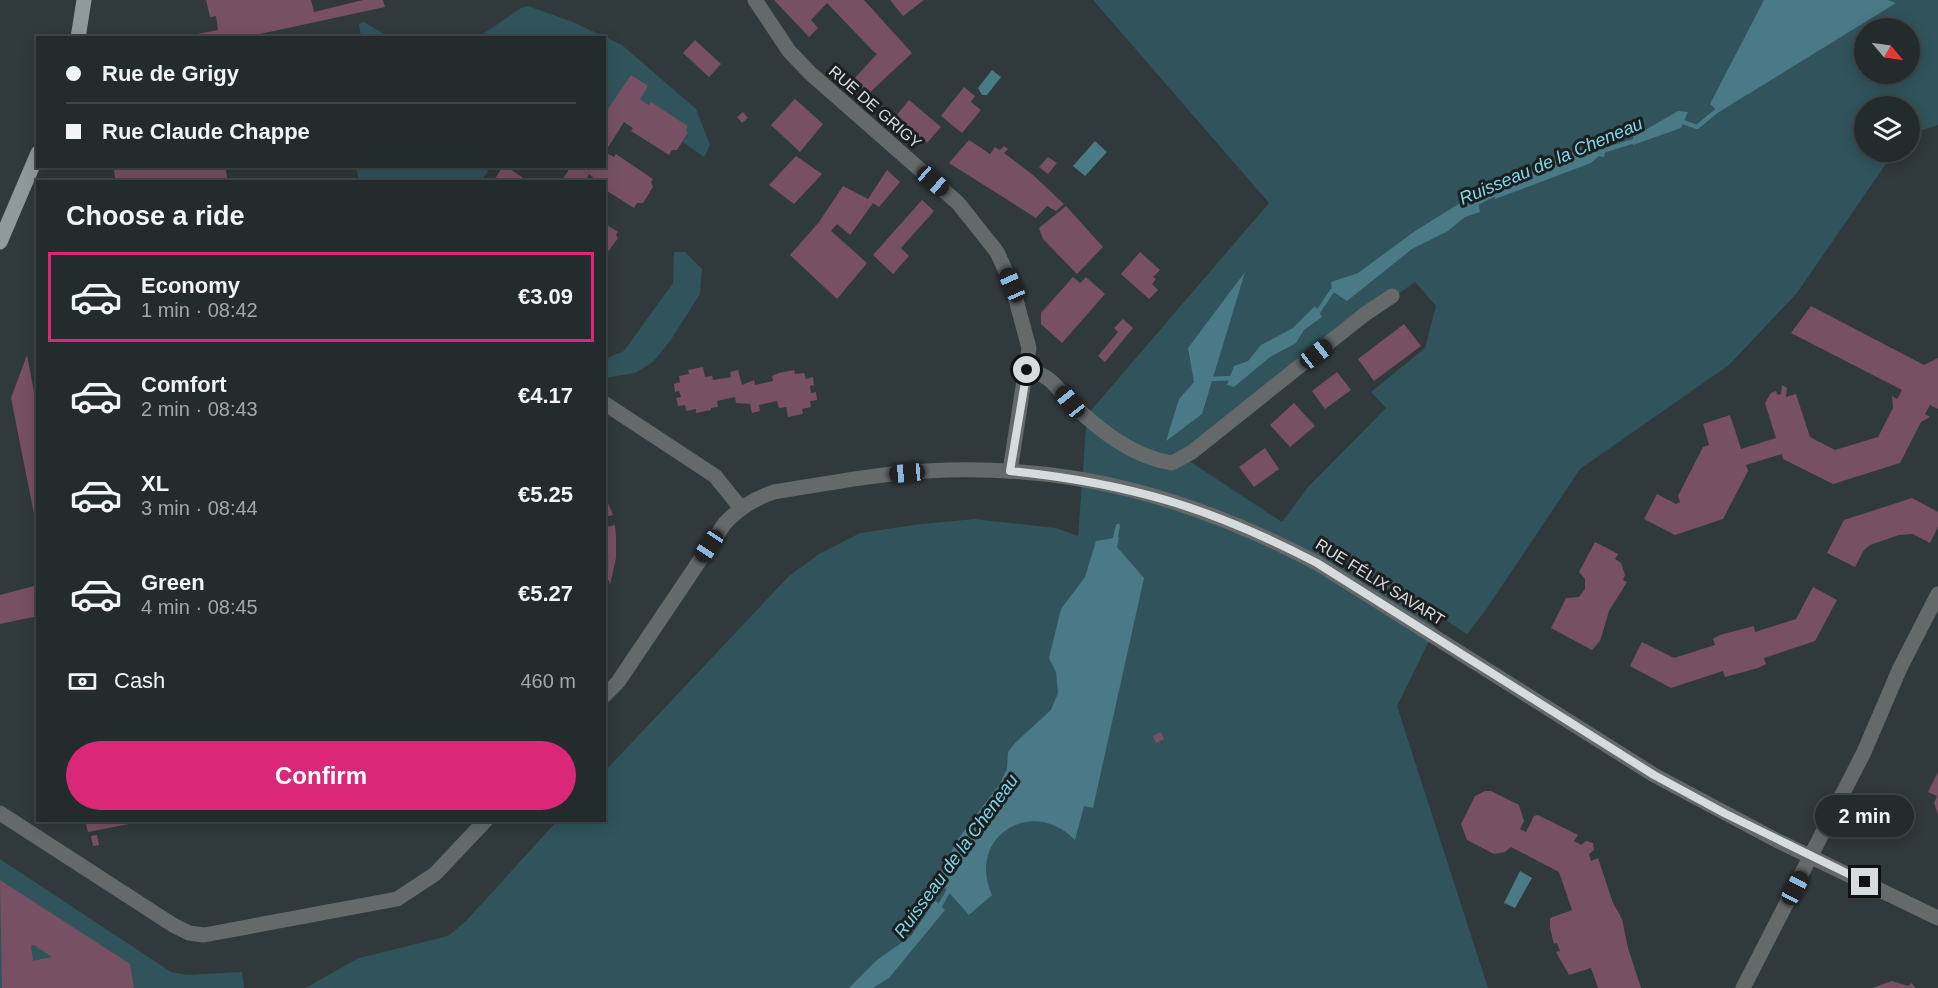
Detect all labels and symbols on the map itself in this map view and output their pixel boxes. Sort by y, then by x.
north arrow [1854,18,1920,84]
street label: RUE DE GRIGY [825,62,925,152]
water label: Ruisseau de la Cheneau [1456,113,1646,209]
car [914,162,952,200]
car [996,265,1028,305]
car [1296,336,1336,372]
route start [1013,356,1040,383]
car [1052,382,1088,422]
car [888,462,926,484]
car [691,526,727,566]
street label: RUE FÉLIX SAVART [1313,535,1448,629]
water label: Ruisseau de la Cheneau [890,770,1022,942]
callout: 2 min [1816,795,1914,837]
car [1779,868,1811,908]
route end [1851,868,1878,895]

